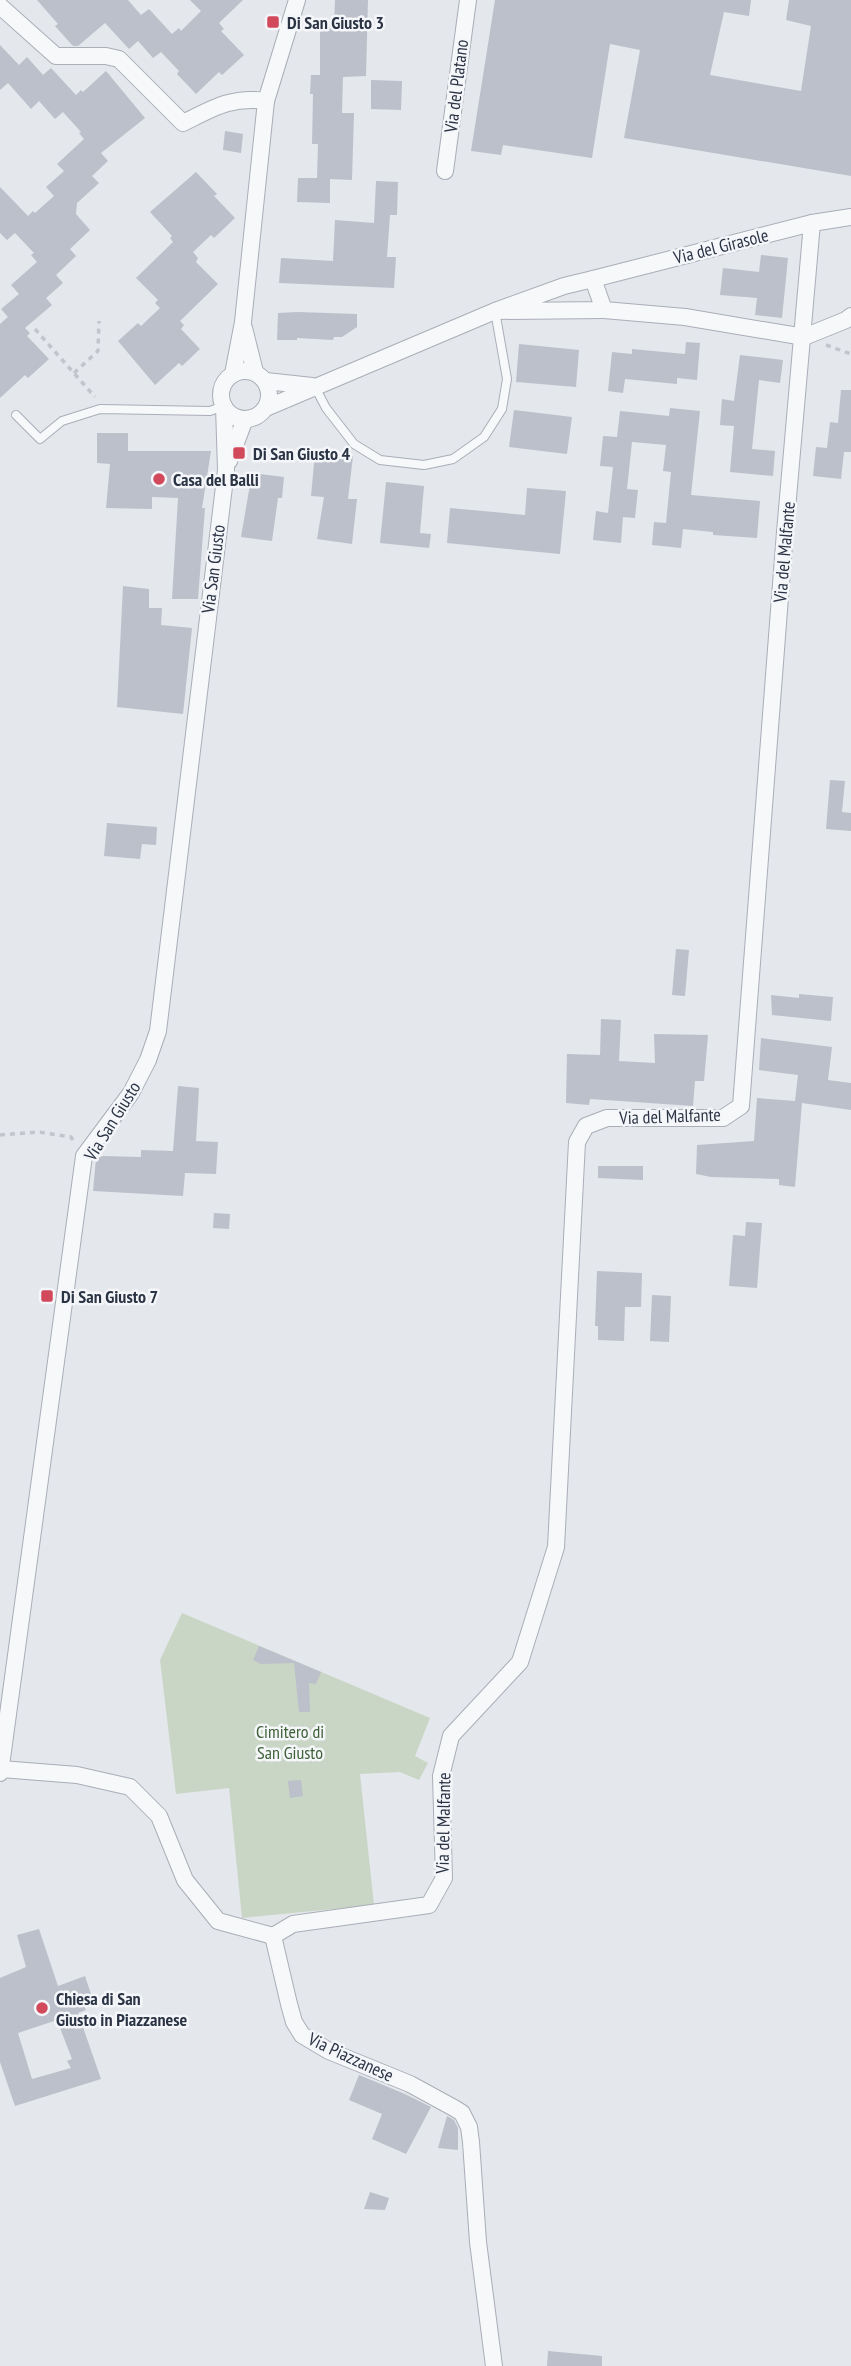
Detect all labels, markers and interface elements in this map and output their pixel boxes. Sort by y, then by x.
place label: Di San Giusto 3 [287,11,384,34]
marker: Di San Giusto 3 [265,14,281,30]
street label: Via del Platano [439,38,473,135]
street label: Via del Girasole [670,223,771,269]
place label: Di San Giusto 4 [253,442,351,465]
marker: Di San Giusto 4 [231,445,247,461]
place label: Casa del Balli [173,468,259,491]
marker: Casa del Balli [151,471,167,487]
street label: Via del Malfante [768,501,800,604]
street label: Via San Giusto [196,523,230,616]
street label: Via San Giusto [78,1077,145,1166]
street label: Via del Malfante [618,1103,721,1129]
place label: Di San Giusto 7 [61,1285,158,1308]
marker: Di San Giusto 7 [39,1288,55,1304]
park label: Cimitero di San Giusto [256,1720,324,1764]
street label: Via del Malfante [431,1772,455,1875]
place label: Chiesa di San Giusto in Piazzanese [56,1987,187,2031]
marker: Chiesa di San Giusto in Piazzanese [34,2000,50,2016]
street label: Via Piazzanese [304,2027,397,2087]

